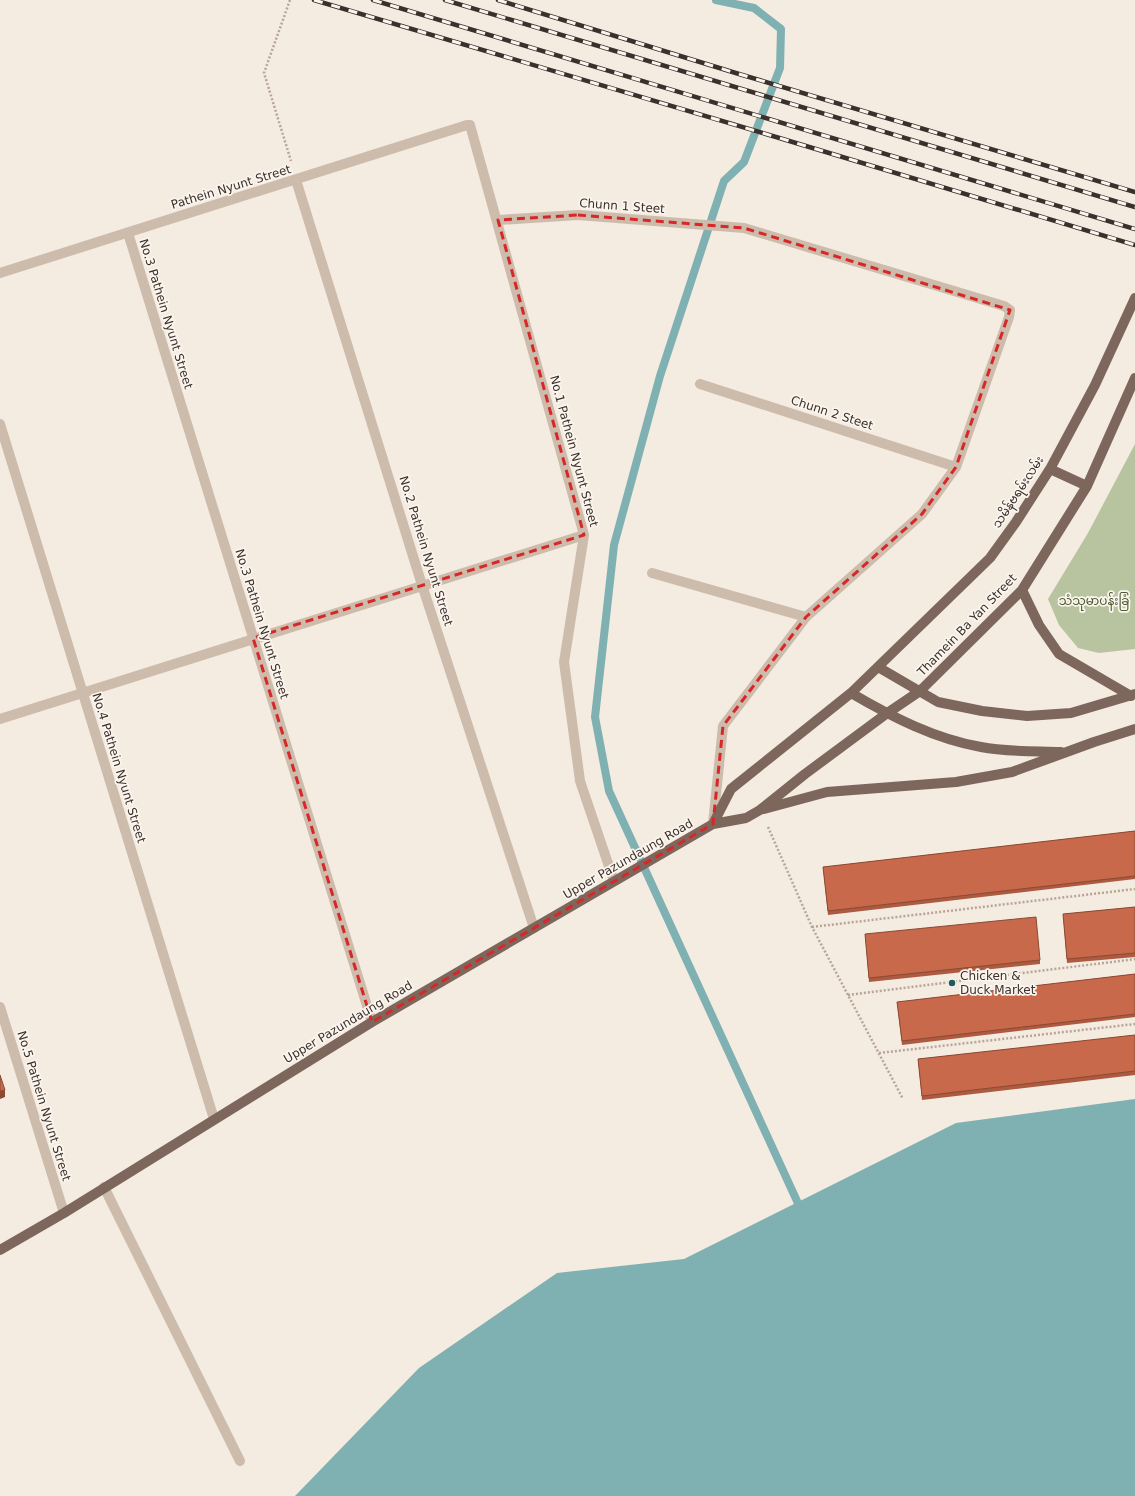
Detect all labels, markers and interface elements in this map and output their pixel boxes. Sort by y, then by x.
street label: Pathein Nyunt Street [169,162,293,212]
street label: Chunn 1 Steet [579,196,666,216]
street label: No.3 Pathein Nyunt Street [136,237,196,391]
street label: No.1 Pathein Nyunt Street [547,374,601,529]
street label: Chunn 2 Steet [789,393,875,433]
street label: သမိန်ဗရမ်းလမ်း [988,452,1049,532]
street label: No.2 Pathein Nyunt Street [396,474,456,628]
street label: No.3 Pathein Nyunt Street [232,547,292,701]
street label: Thamein Ba Yan Street [914,571,1020,680]
park label: သံသုမာပန်းခြံ [1059,592,1129,611]
street label: No.4 Pathein Nyunt Street [89,691,149,845]
street label: Upper Pazundaung Road [561,816,695,902]
place label: Chicken & Duck Market [960,969,1036,997]
street label: Upper Pazundaung Road [281,978,415,1066]
marker: Chicken & Duck Market [947,978,957,988]
street label: No.5 Pathein Nyunt Street [14,1029,74,1183]

